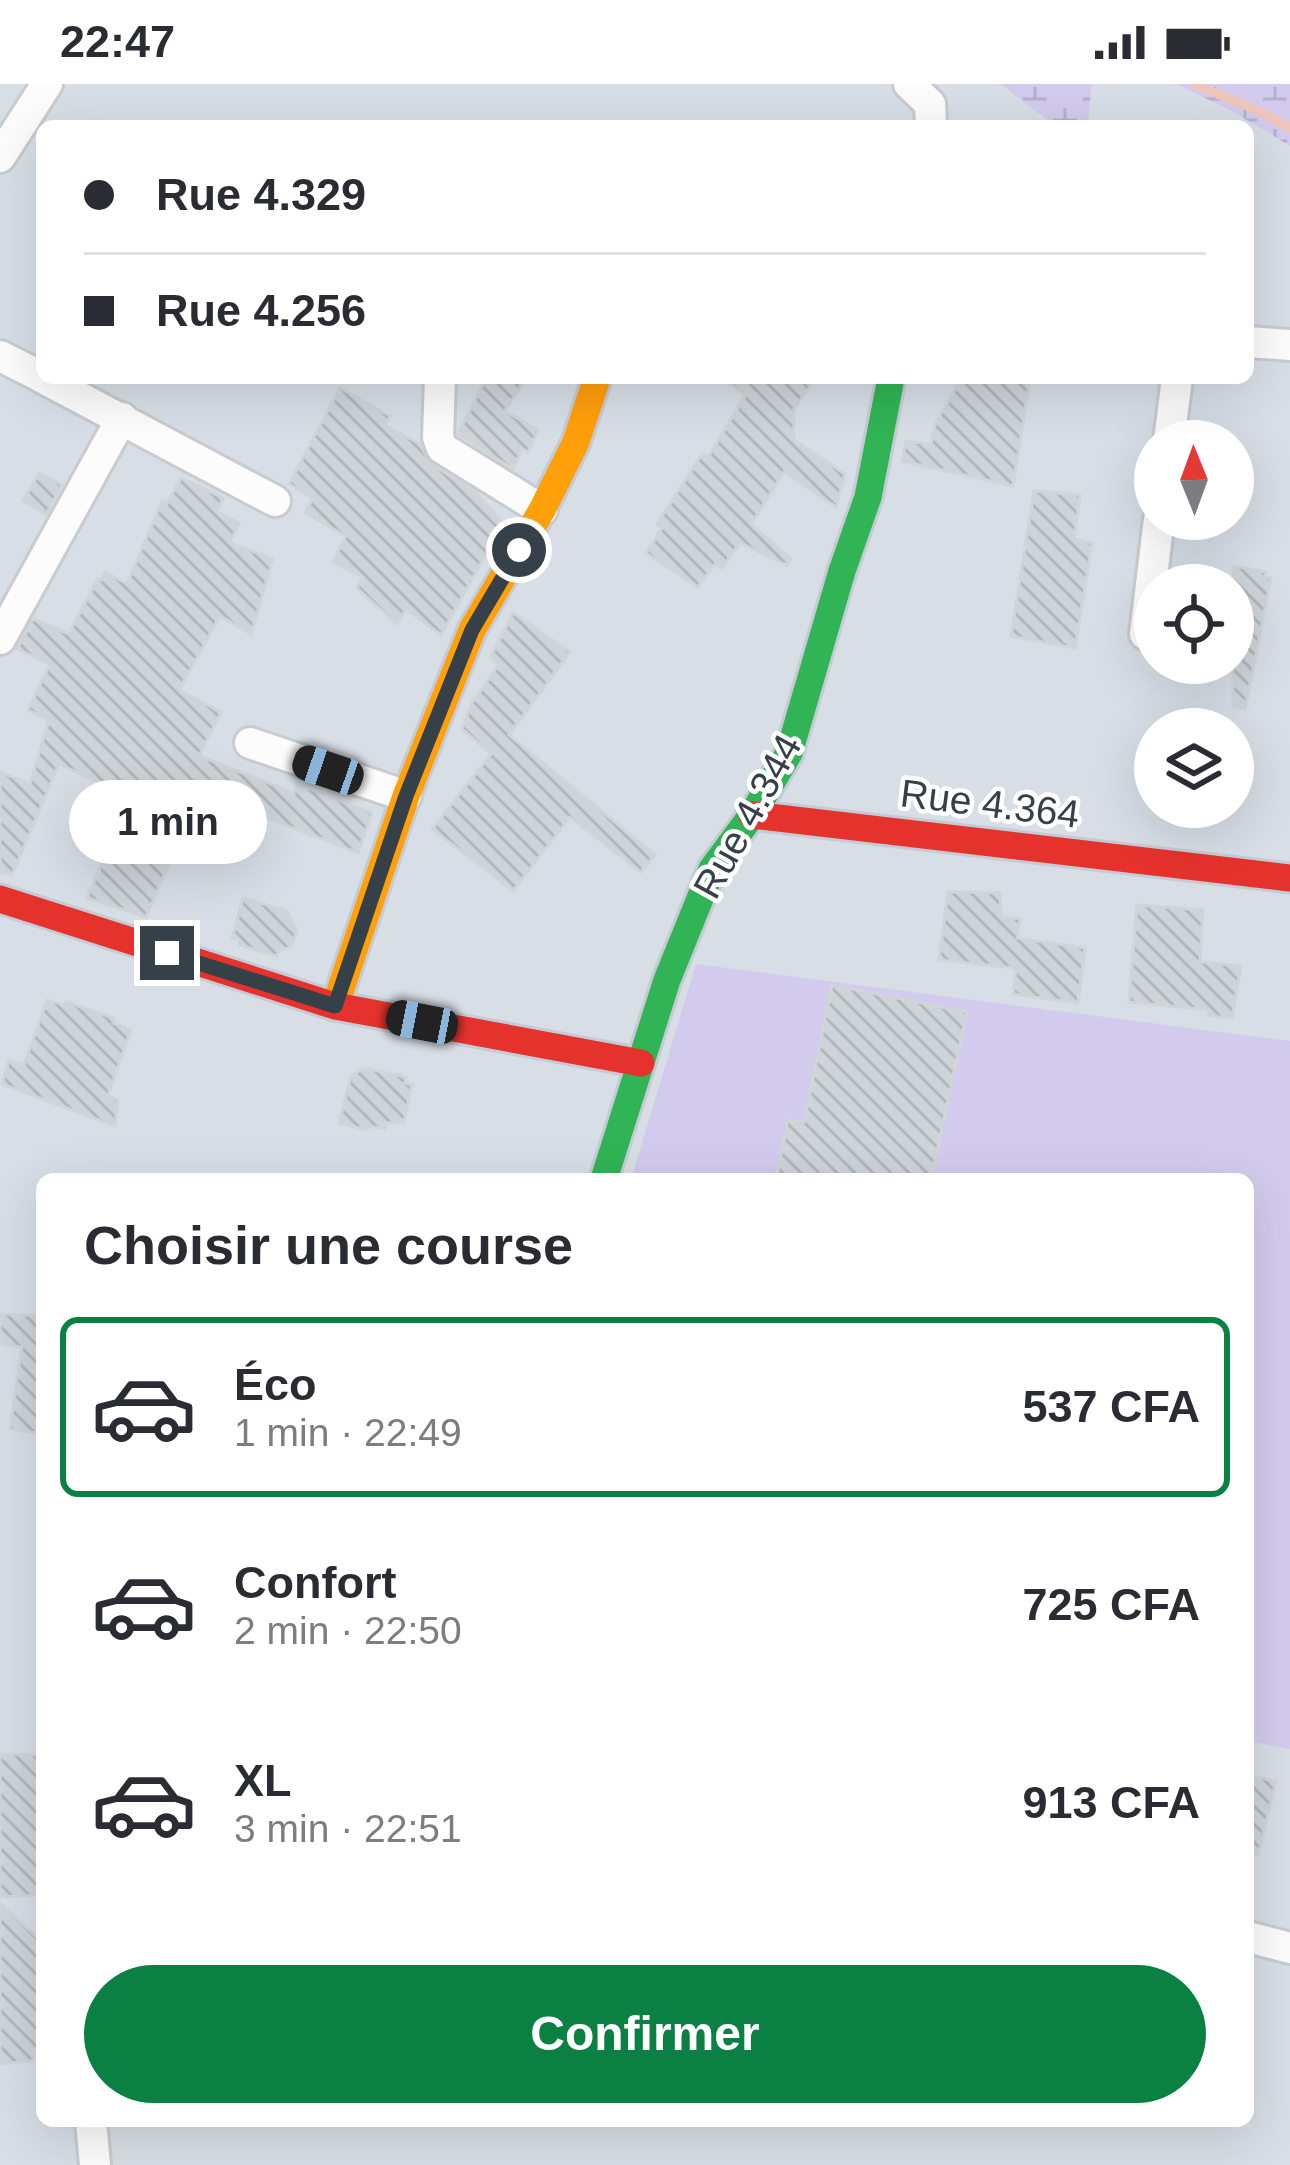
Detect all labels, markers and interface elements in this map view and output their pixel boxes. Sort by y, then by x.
text: 22:47 [60,16,175,67]
text: Rue 4.329 [156,169,366,220]
text: Rue 4.256 [156,285,366,336]
north arrow [1134,420,1254,540]
map controls [1134,420,1254,828]
route start [492,523,546,577]
button: locate [1134,564,1254,684]
button: layers [1134,708,1254,828]
street label: Rue 4.344 [685,727,810,905]
car [288,741,368,799]
street label: Rue 4.364 [898,771,1082,836]
callout: 1 min [68,779,266,863]
text: 1 min [117,800,219,843]
route end [140,926,194,980]
car [383,997,461,1047]
text: Choisir une course [84,1215,573,1275]
icon: car [90,1353,198,1461]
text: Éco [234,1359,317,1410]
text: 537 CFA [1022,1381,1200,1432]
text: 1 min · 22:49 [234,1411,462,1454]
icon: car [90,1551,198,1659]
text: Confort [234,1557,396,1608]
text: 725 CFA [1022,1579,1200,1630]
text: 2 min · 22:50 [234,1609,462,1652]
icon: car [90,1749,198,1857]
text: XL [234,1755,292,1806]
text: 913 CFA [1022,1777,1200,1828]
text: 3 min · 22:51 [234,1807,462,1850]
button: Confirmer [84,1965,1206,2103]

